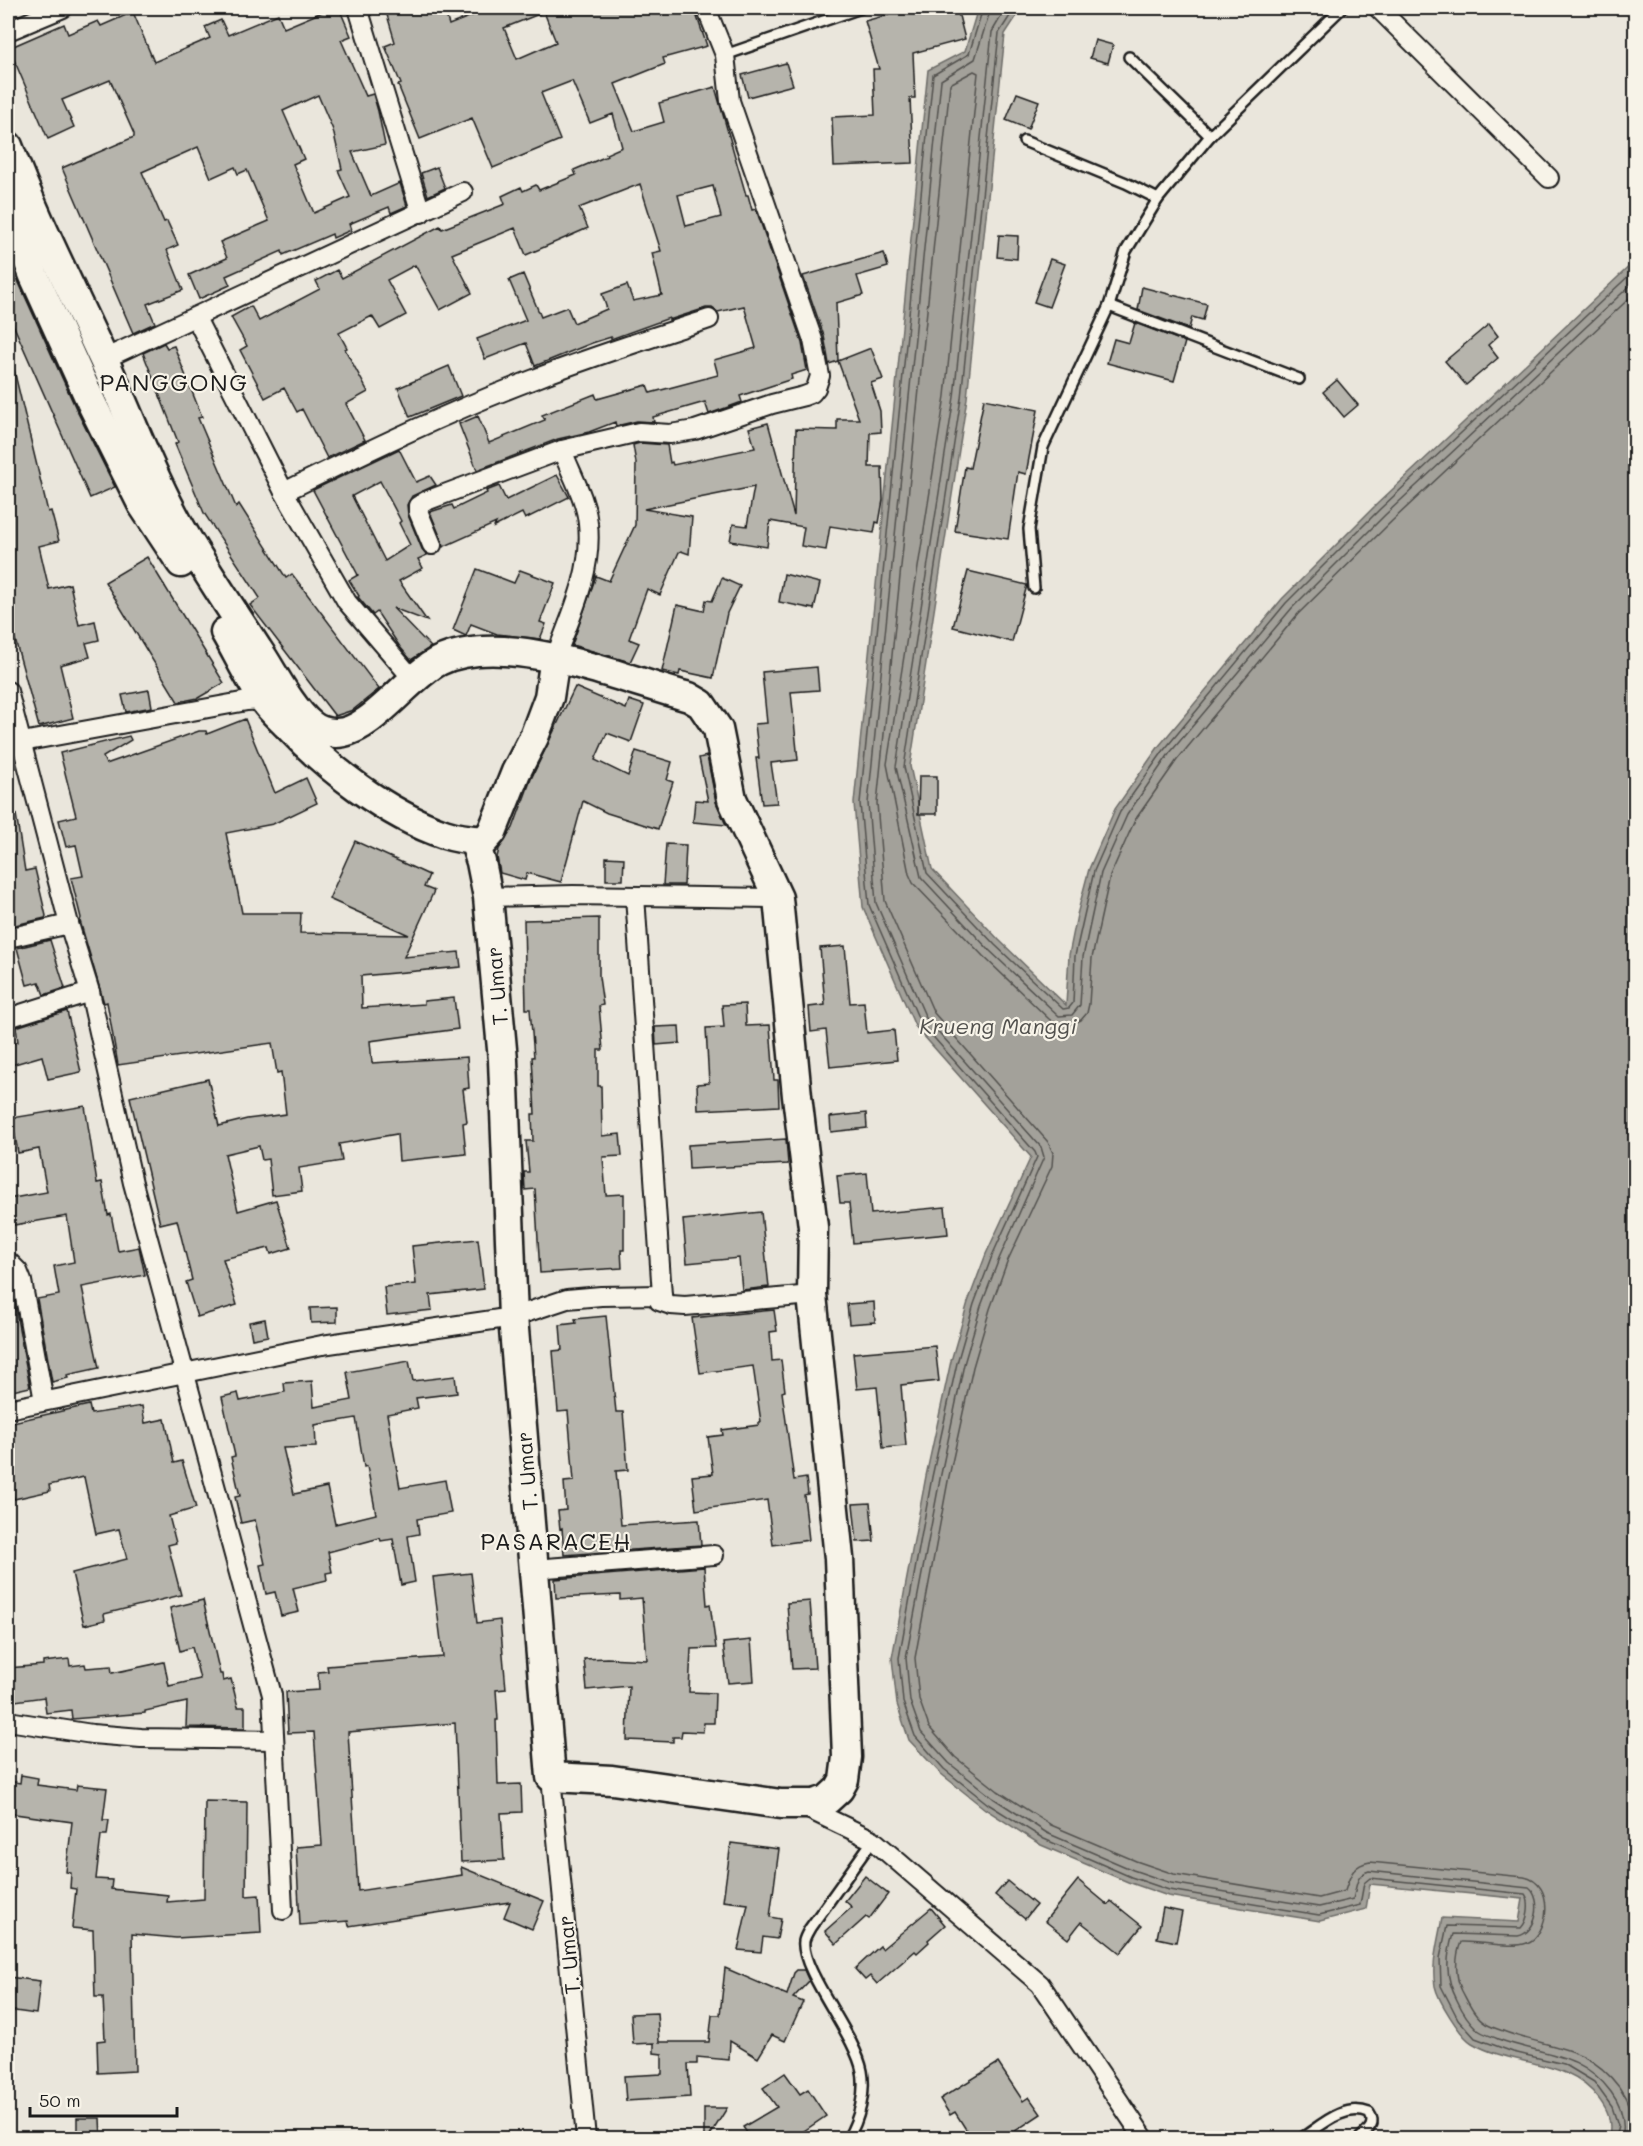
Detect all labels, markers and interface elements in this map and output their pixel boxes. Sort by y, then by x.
district label: PANGGONG [99,366,249,397]
street label: T. Umar [479,945,513,1027]
water label: Krueng Manggi [919,1011,1077,1040]
street label: T. Umar [509,1430,543,1512]
district label: PASARACEH [480,1525,632,1556]
street label: T. Umar [550,1914,586,1996]
scale bar [30,2080,177,2118]
text: 50 m [39,2088,81,2112]

